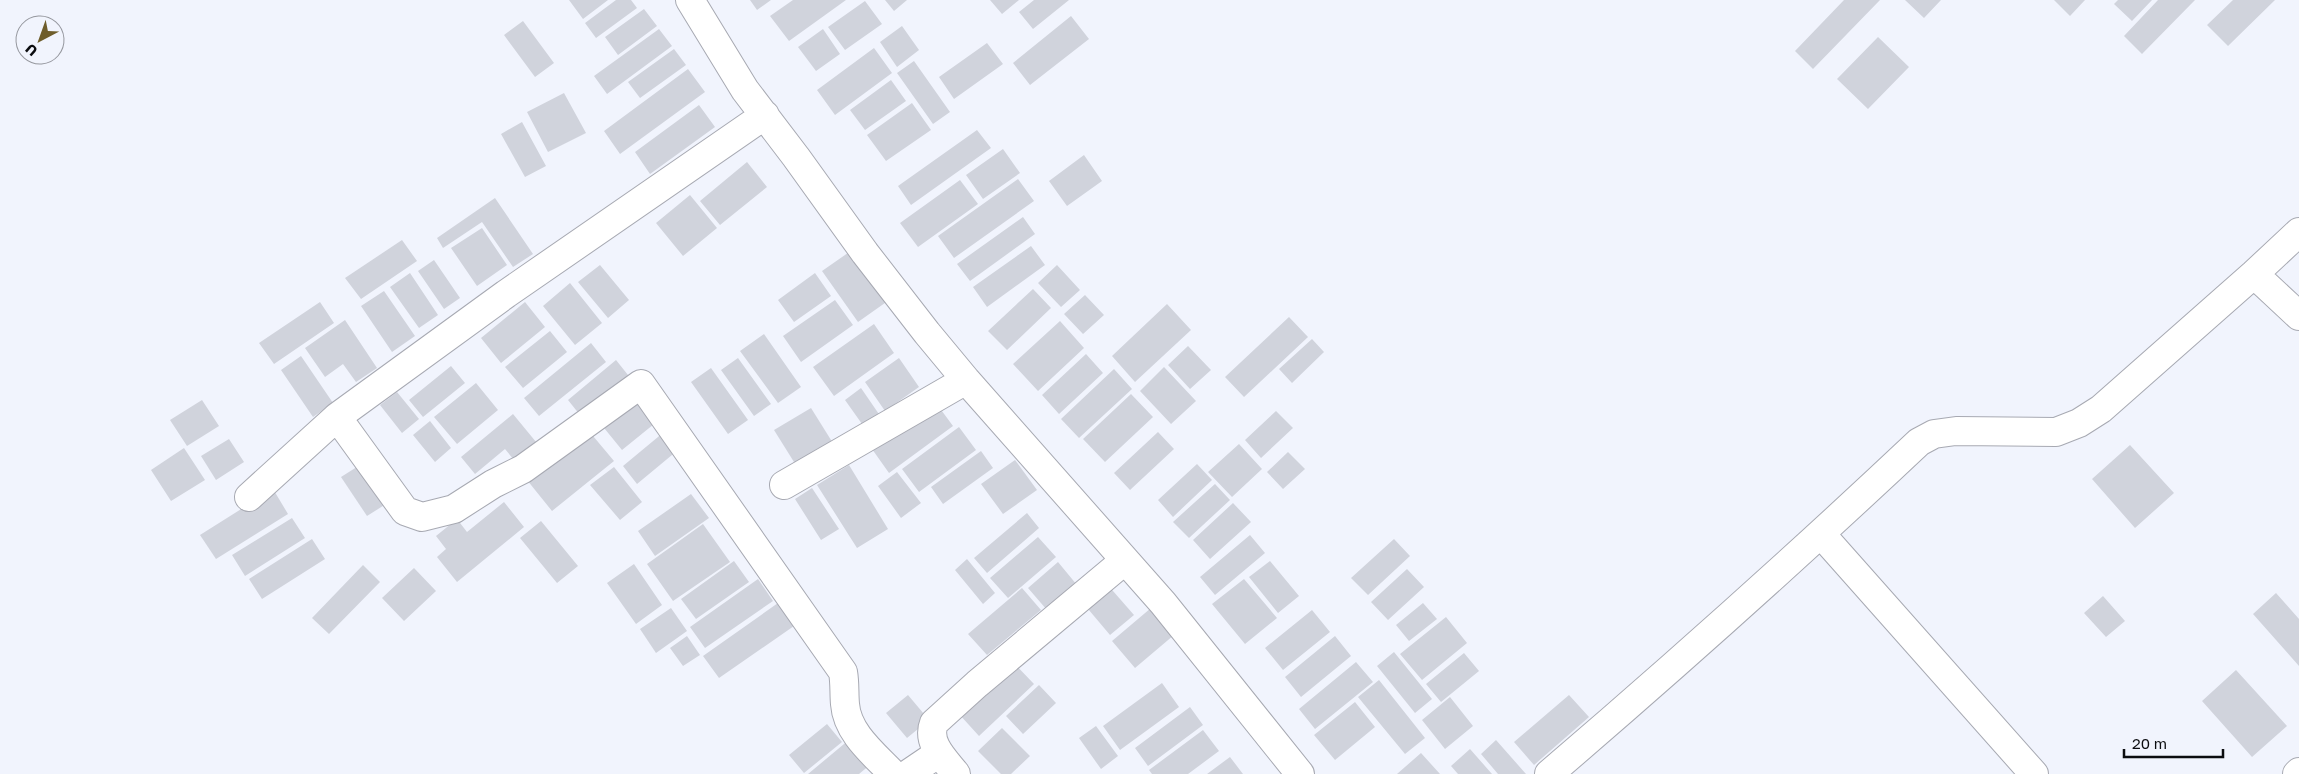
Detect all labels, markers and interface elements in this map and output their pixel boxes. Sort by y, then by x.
north arrow [15,15,65,65]
text: U [22,40,41,60]
scale bar [2124,726,2223,758]
text: 20 m [2132,734,2167,752]

